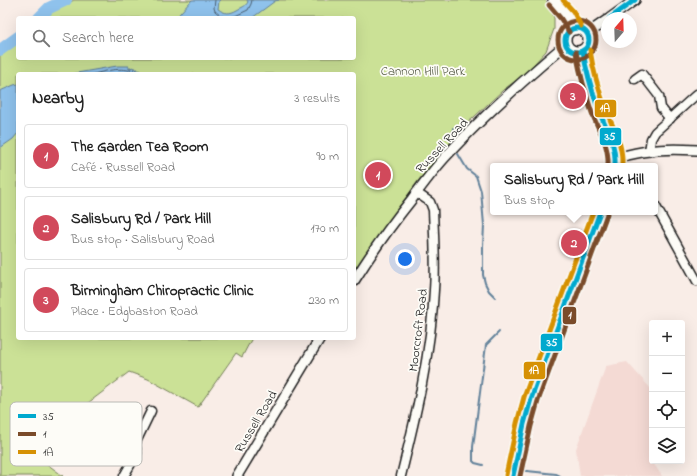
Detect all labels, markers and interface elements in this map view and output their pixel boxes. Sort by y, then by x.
north arrow [601,12,637,48]
search box [16,16,356,60]
icon: search [30,27,52,49]
text: Search here [62,27,134,49]
park label: Cannon Hill Park [381,62,465,81]
pin: 3 [560,81,586,111]
text: Nearby [32,86,84,111]
text: 3 results [294,89,340,108]
line badge: 1A [594,99,617,118]
text: 1A [600,101,610,117]
street label: Russell Road [411,114,473,178]
line badge: 35 [599,127,622,146]
text: 35 [604,129,616,145]
text: The Garden Tea Room [71,136,208,158]
text: 1 [44,147,48,166]
text: 90 m [316,147,339,166]
text: Café · Russell Road [71,158,175,177]
pin: 1 [365,160,391,190]
popup [490,163,658,215]
text: Salisbury Rd / Park Hill [504,169,644,191]
text: Bus stop [504,191,555,210]
text: Salisbury Rd / Park Hill [71,208,211,230]
text: 2 [43,219,49,238]
text: 170 m [311,219,339,238]
pin: 2 [561,228,587,258]
text: Bus stop · Salisbury Road [71,230,215,249]
your location [395,249,415,269]
text: Birmingham Chiropractic Clinic [71,280,253,302]
street label: Moorcroft Road [404,287,433,373]
text: 3 [43,291,49,310]
text: 230 m [308,291,339,310]
text: Place · Edgbaston Road [71,302,198,321]
line badge: 1 [562,306,577,325]
text: 1 [568,308,572,324]
map controls [649,320,685,464]
button: + [649,320,685,356]
line badge: 35 [540,333,563,352]
text: 35 [546,335,558,351]
button: − [649,356,685,392]
line badge: 1A [523,361,546,380]
text: 1A [529,363,539,379]
street label: Russell Road [230,386,283,456]
button: locate [649,392,685,428]
legend [10,402,142,466]
text: 35 [43,409,54,425]
text: 1 [43,427,47,443]
button: layers [649,428,685,464]
text: 1A [43,445,53,461]

